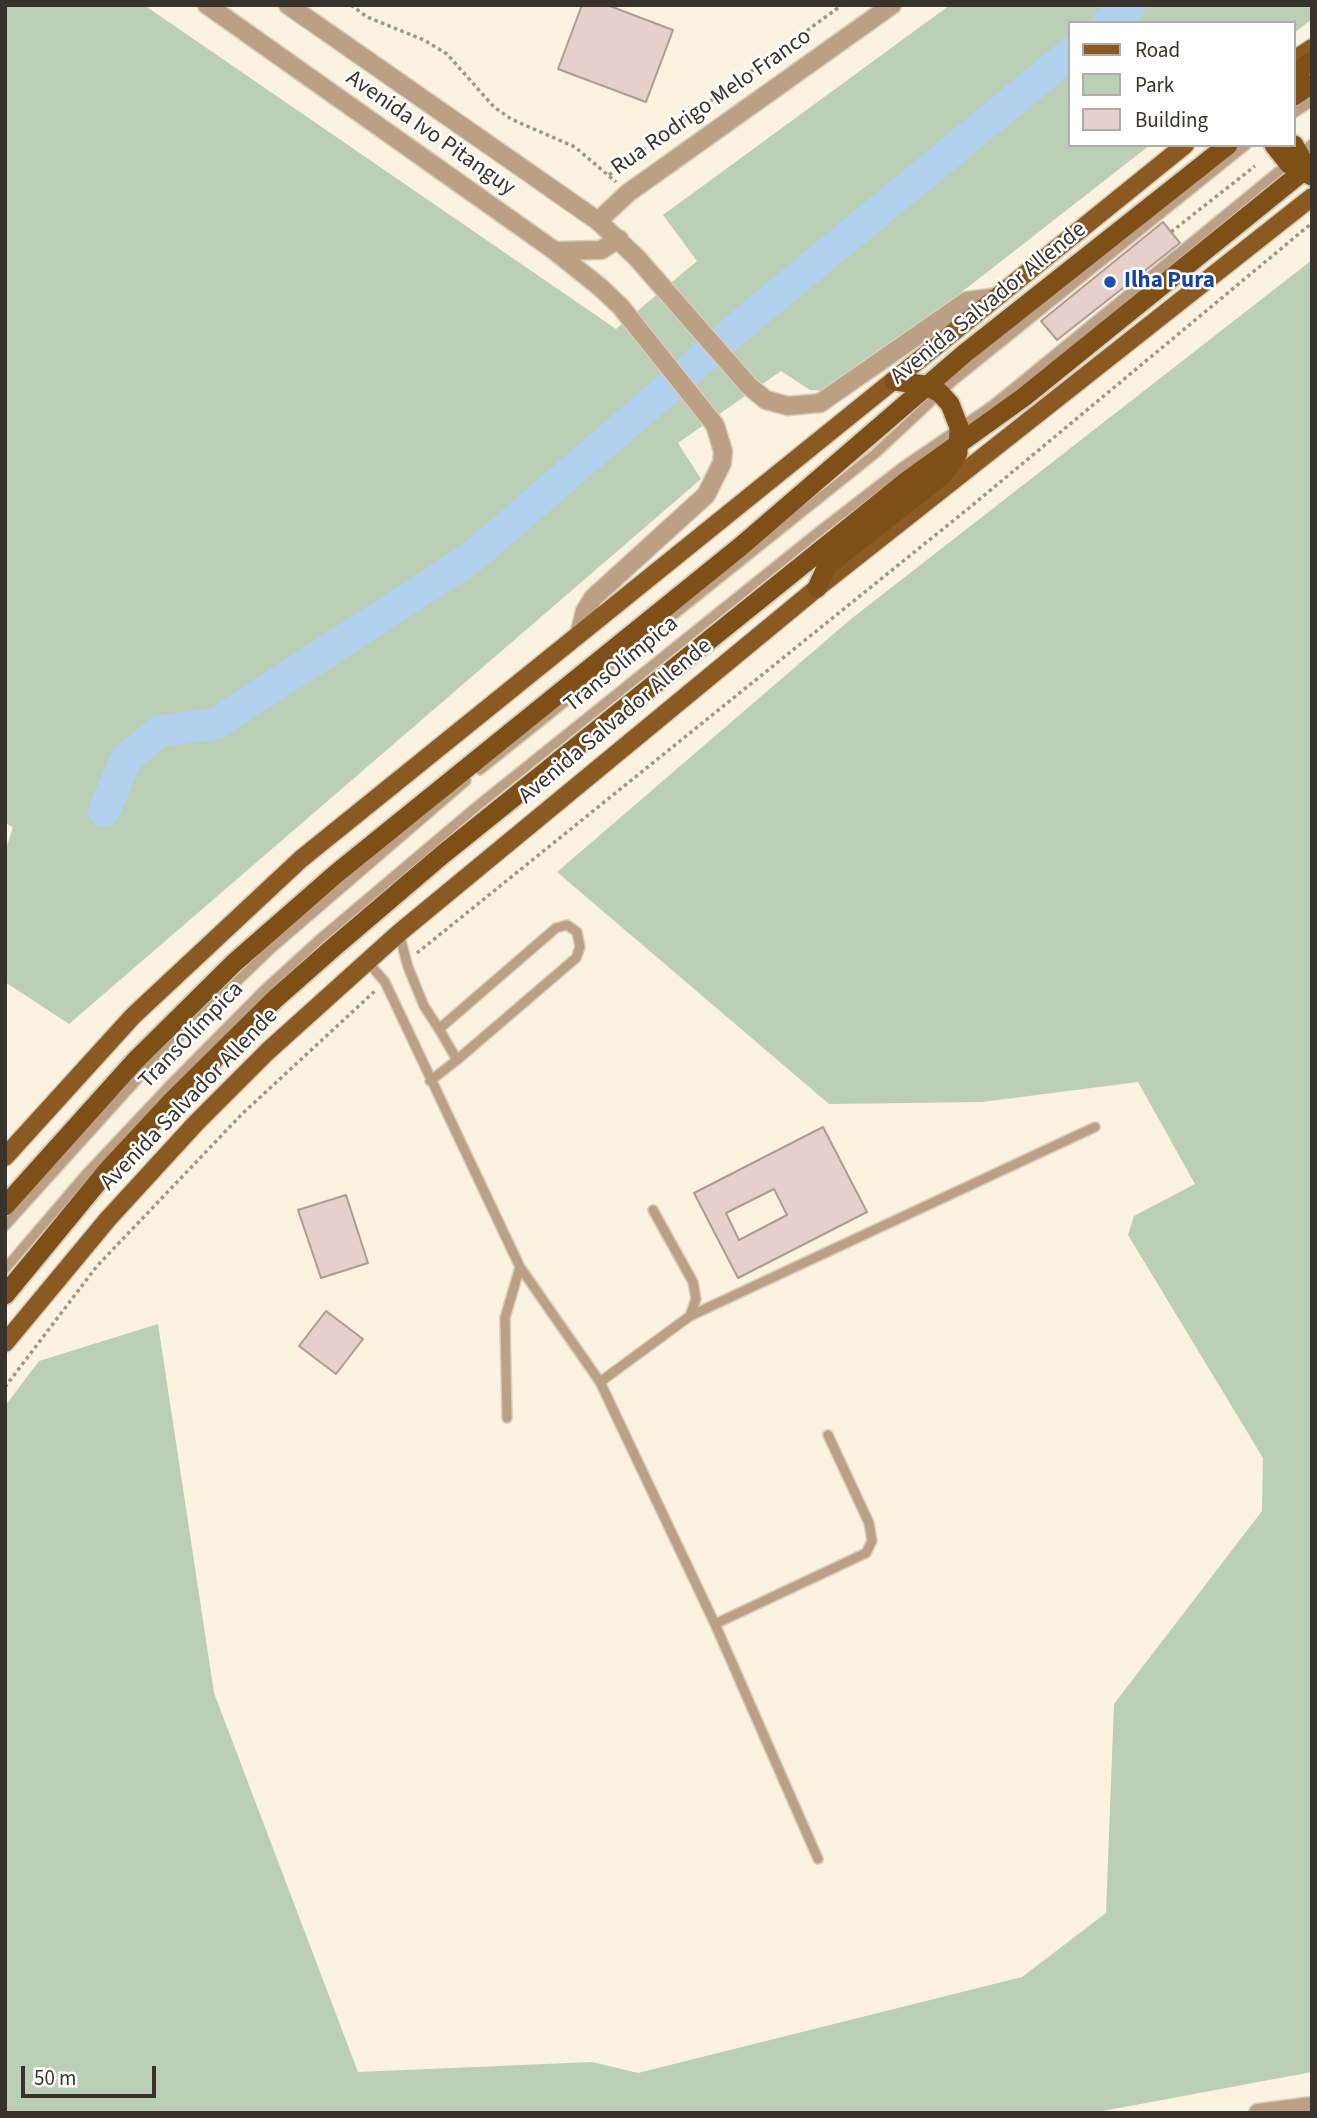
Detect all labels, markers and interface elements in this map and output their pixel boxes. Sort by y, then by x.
legend [1068,21,1296,147]
street label: Rua Rodrigo Melo Franco [607,23,817,183]
text: Road [1135,35,1180,65]
street label: Avenida Ivo Pitanguy [340,65,520,203]
text: Park [1135,70,1174,100]
text: Building [1135,105,1208,135]
street label: Avenida Salvador Allende [886,217,1092,391]
place label: Ilha Pura [1124,268,1215,296]
marker: Ilha Pura [1102,274,1118,290]
street label: TransOlímpica [559,611,685,719]
street label: Avenida Salvador Allende [514,633,718,811]
street label: TransOlímpica [134,977,250,1095]
street label: Avenida Salvador Allende [96,1003,284,1197]
scale bar [24,2052,159,2096]
text: 50 m [34,2063,76,2093]

